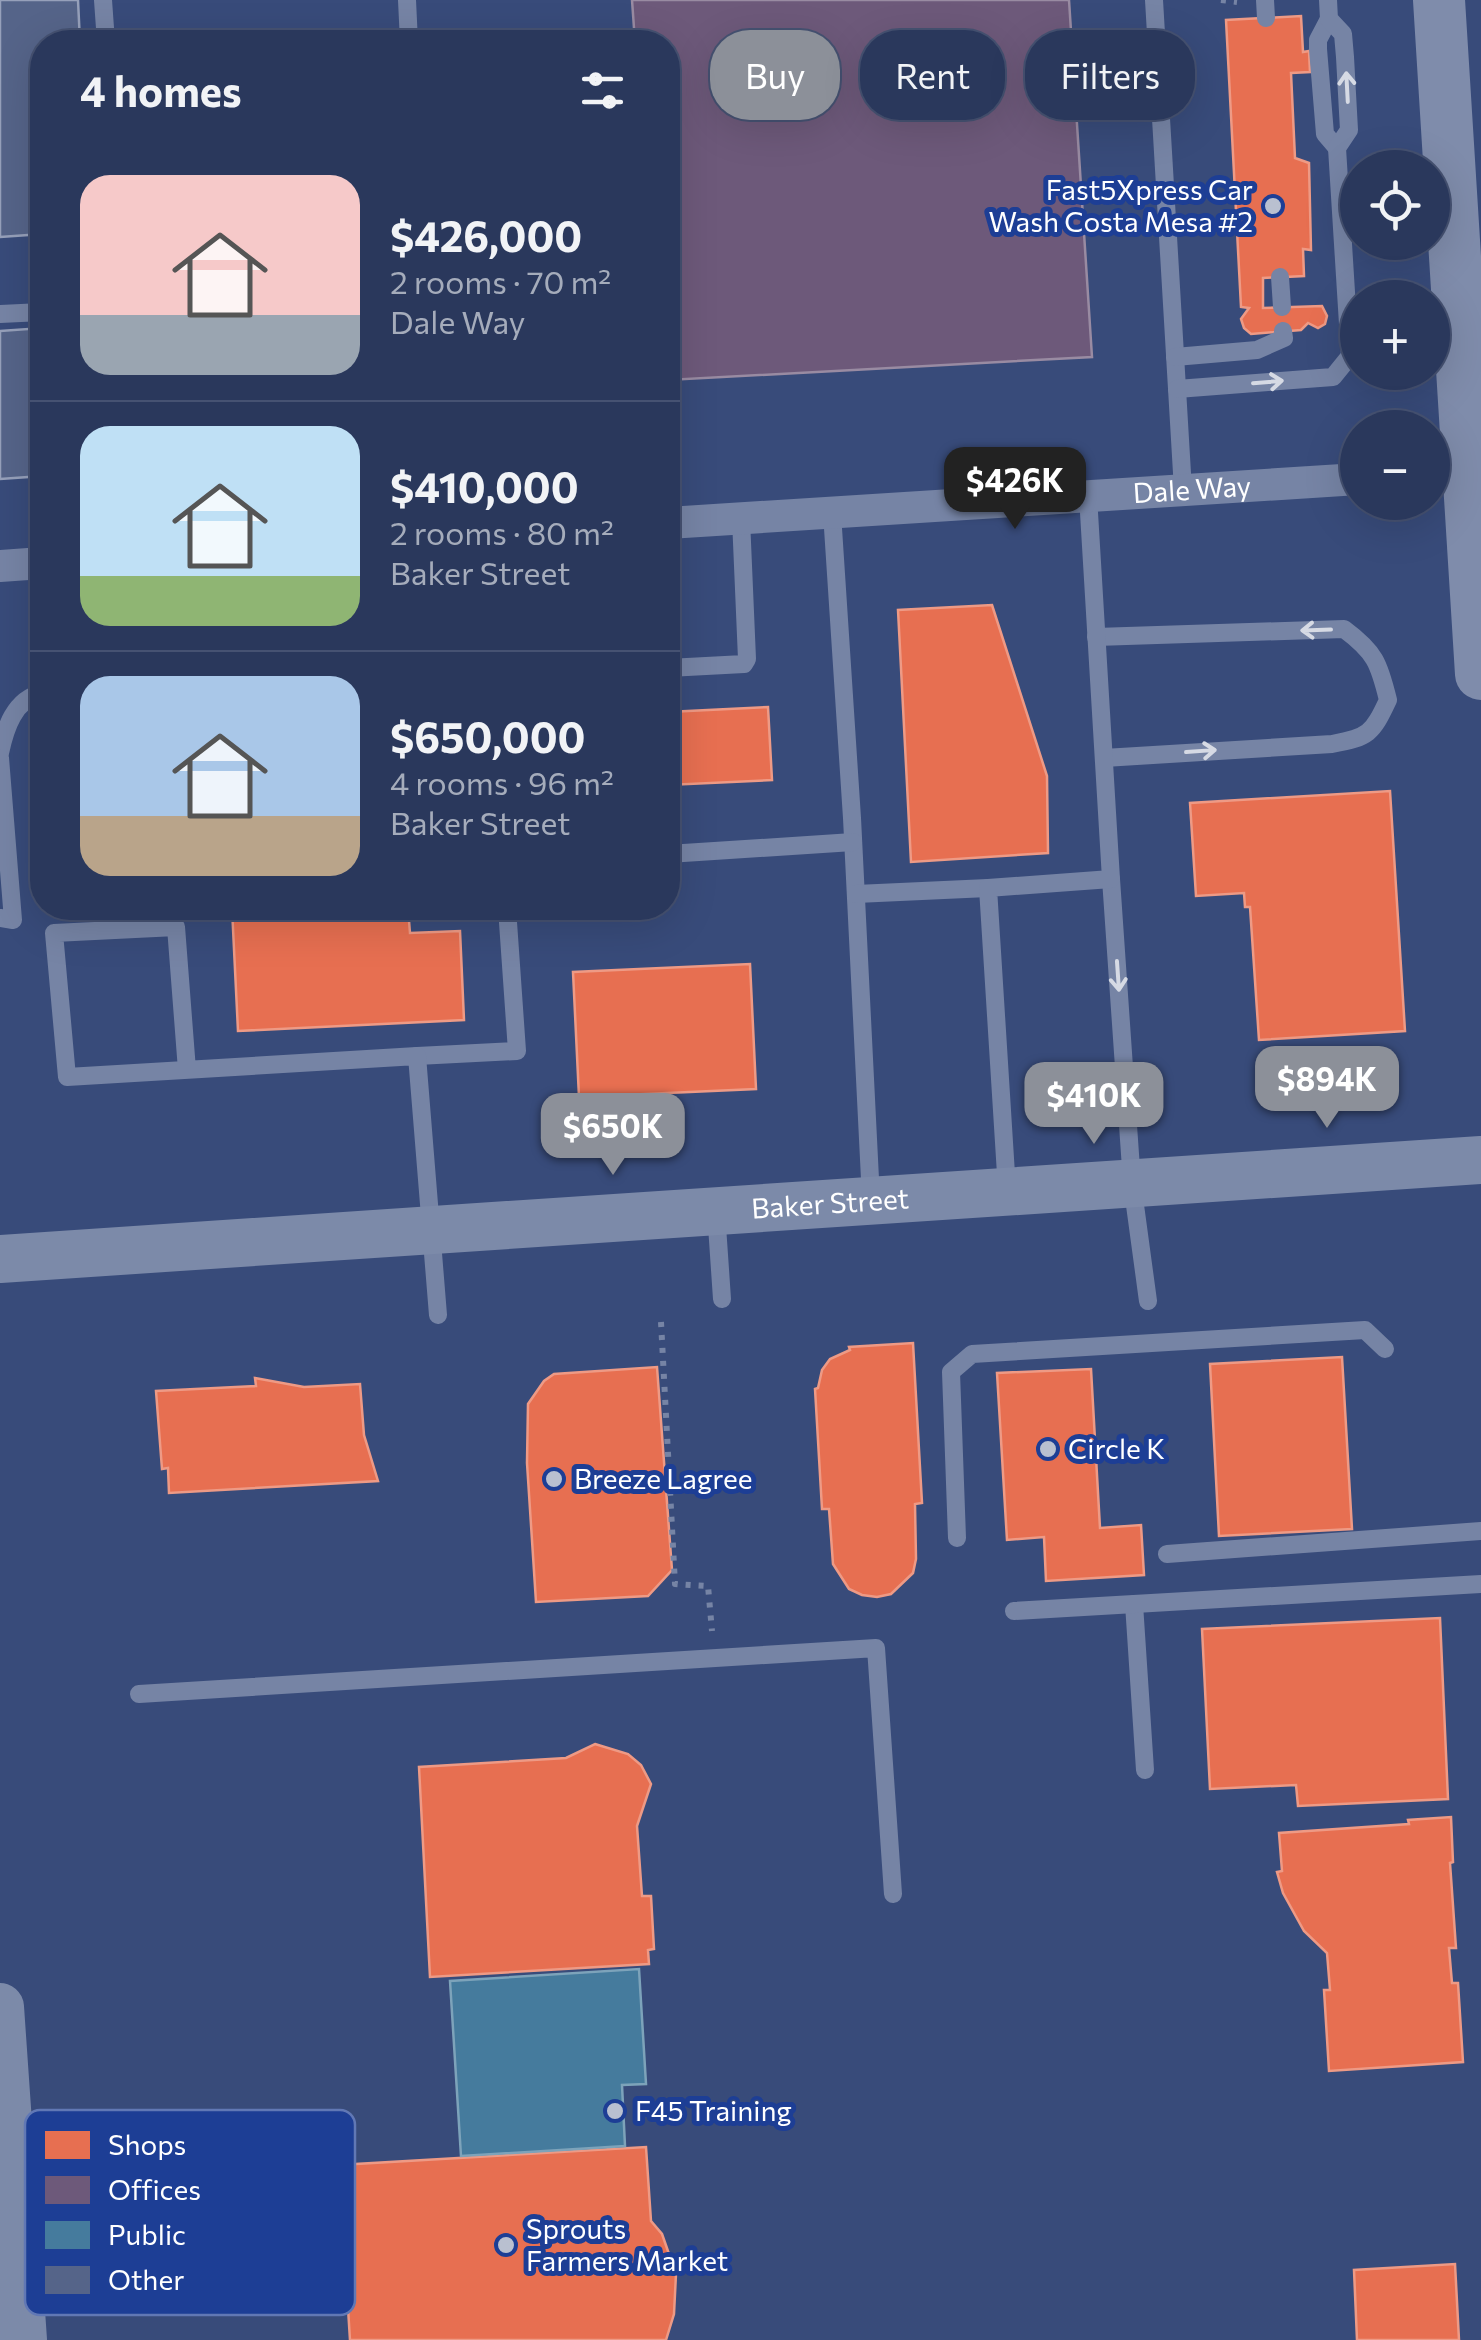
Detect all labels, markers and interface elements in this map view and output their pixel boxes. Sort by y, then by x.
chip: Buy [710,30,840,120]
chip: Rent [860,30,1005,120]
chip: Filters [1025,30,1195,120]
icon: filters [575,63,630,118]
text: 4 homes [80,64,242,116]
one-way arrow [1337,72,1356,104]
map controls [1340,150,1450,520]
button: locate [1340,150,1450,260]
place label: Fast5Xpress Car Wash Costa Mesa #2 [988,172,1253,238]
marker: Fast5Xpress Car Wash Costa Mesa #2 [1262,195,1284,217]
text: $426,000 [390,209,582,261]
icon: home [160,215,280,335]
text: 2 rooms · 70 m² [390,261,611,301]
button: + [1340,280,1450,390]
text: Dale Way [390,301,525,341]
one-way arrow [1252,372,1284,391]
button: − [1340,410,1450,520]
pin: $426K [945,447,1085,532]
text: $426K [966,459,1064,499]
text: $410,000 [390,460,579,512]
icon: home [160,466,280,586]
street label: Dale Way [1132,468,1252,509]
text: 2 rooms · 80 m² [390,512,614,552]
text: Baker Street [390,552,570,592]
one-way arrow [1300,620,1332,639]
text: $650,000 [390,710,586,762]
icon: home [160,716,280,836]
one-way arrow [1185,741,1217,760]
text: 4 rooms · 96 m² [390,762,614,802]
text: Baker Street [390,802,570,842]
one-way arrow [1109,960,1128,992]
pin: $894K [1257,1046,1397,1131]
text: $894K [1277,1058,1377,1098]
pin: $410K [1024,1062,1164,1147]
text: $410K [1046,1074,1142,1114]
pin: $650K [543,1093,683,1178]
text: $650K [563,1105,663,1145]
street label: Baker Street [750,1180,910,1225]
place label: Circle K [1068,1431,1165,1465]
marker: Circle K [1037,1438,1059,1460]
place label: Breeze Lagree [574,1461,752,1495]
marker: Breeze Lagree [543,1468,565,1490]
place label: F45 Training [635,2093,792,2127]
marker: F45 Training [604,2100,626,2122]
legend [25,2110,355,2315]
text: Shops [108,2127,186,2161]
text: Offices [108,2172,201,2206]
place label: Sprouts Farmers Market [526,2211,728,2277]
text: Public [108,2217,186,2251]
marker: Sprouts Farmers Market [495,2234,517,2256]
text: Other [108,2262,184,2296]

